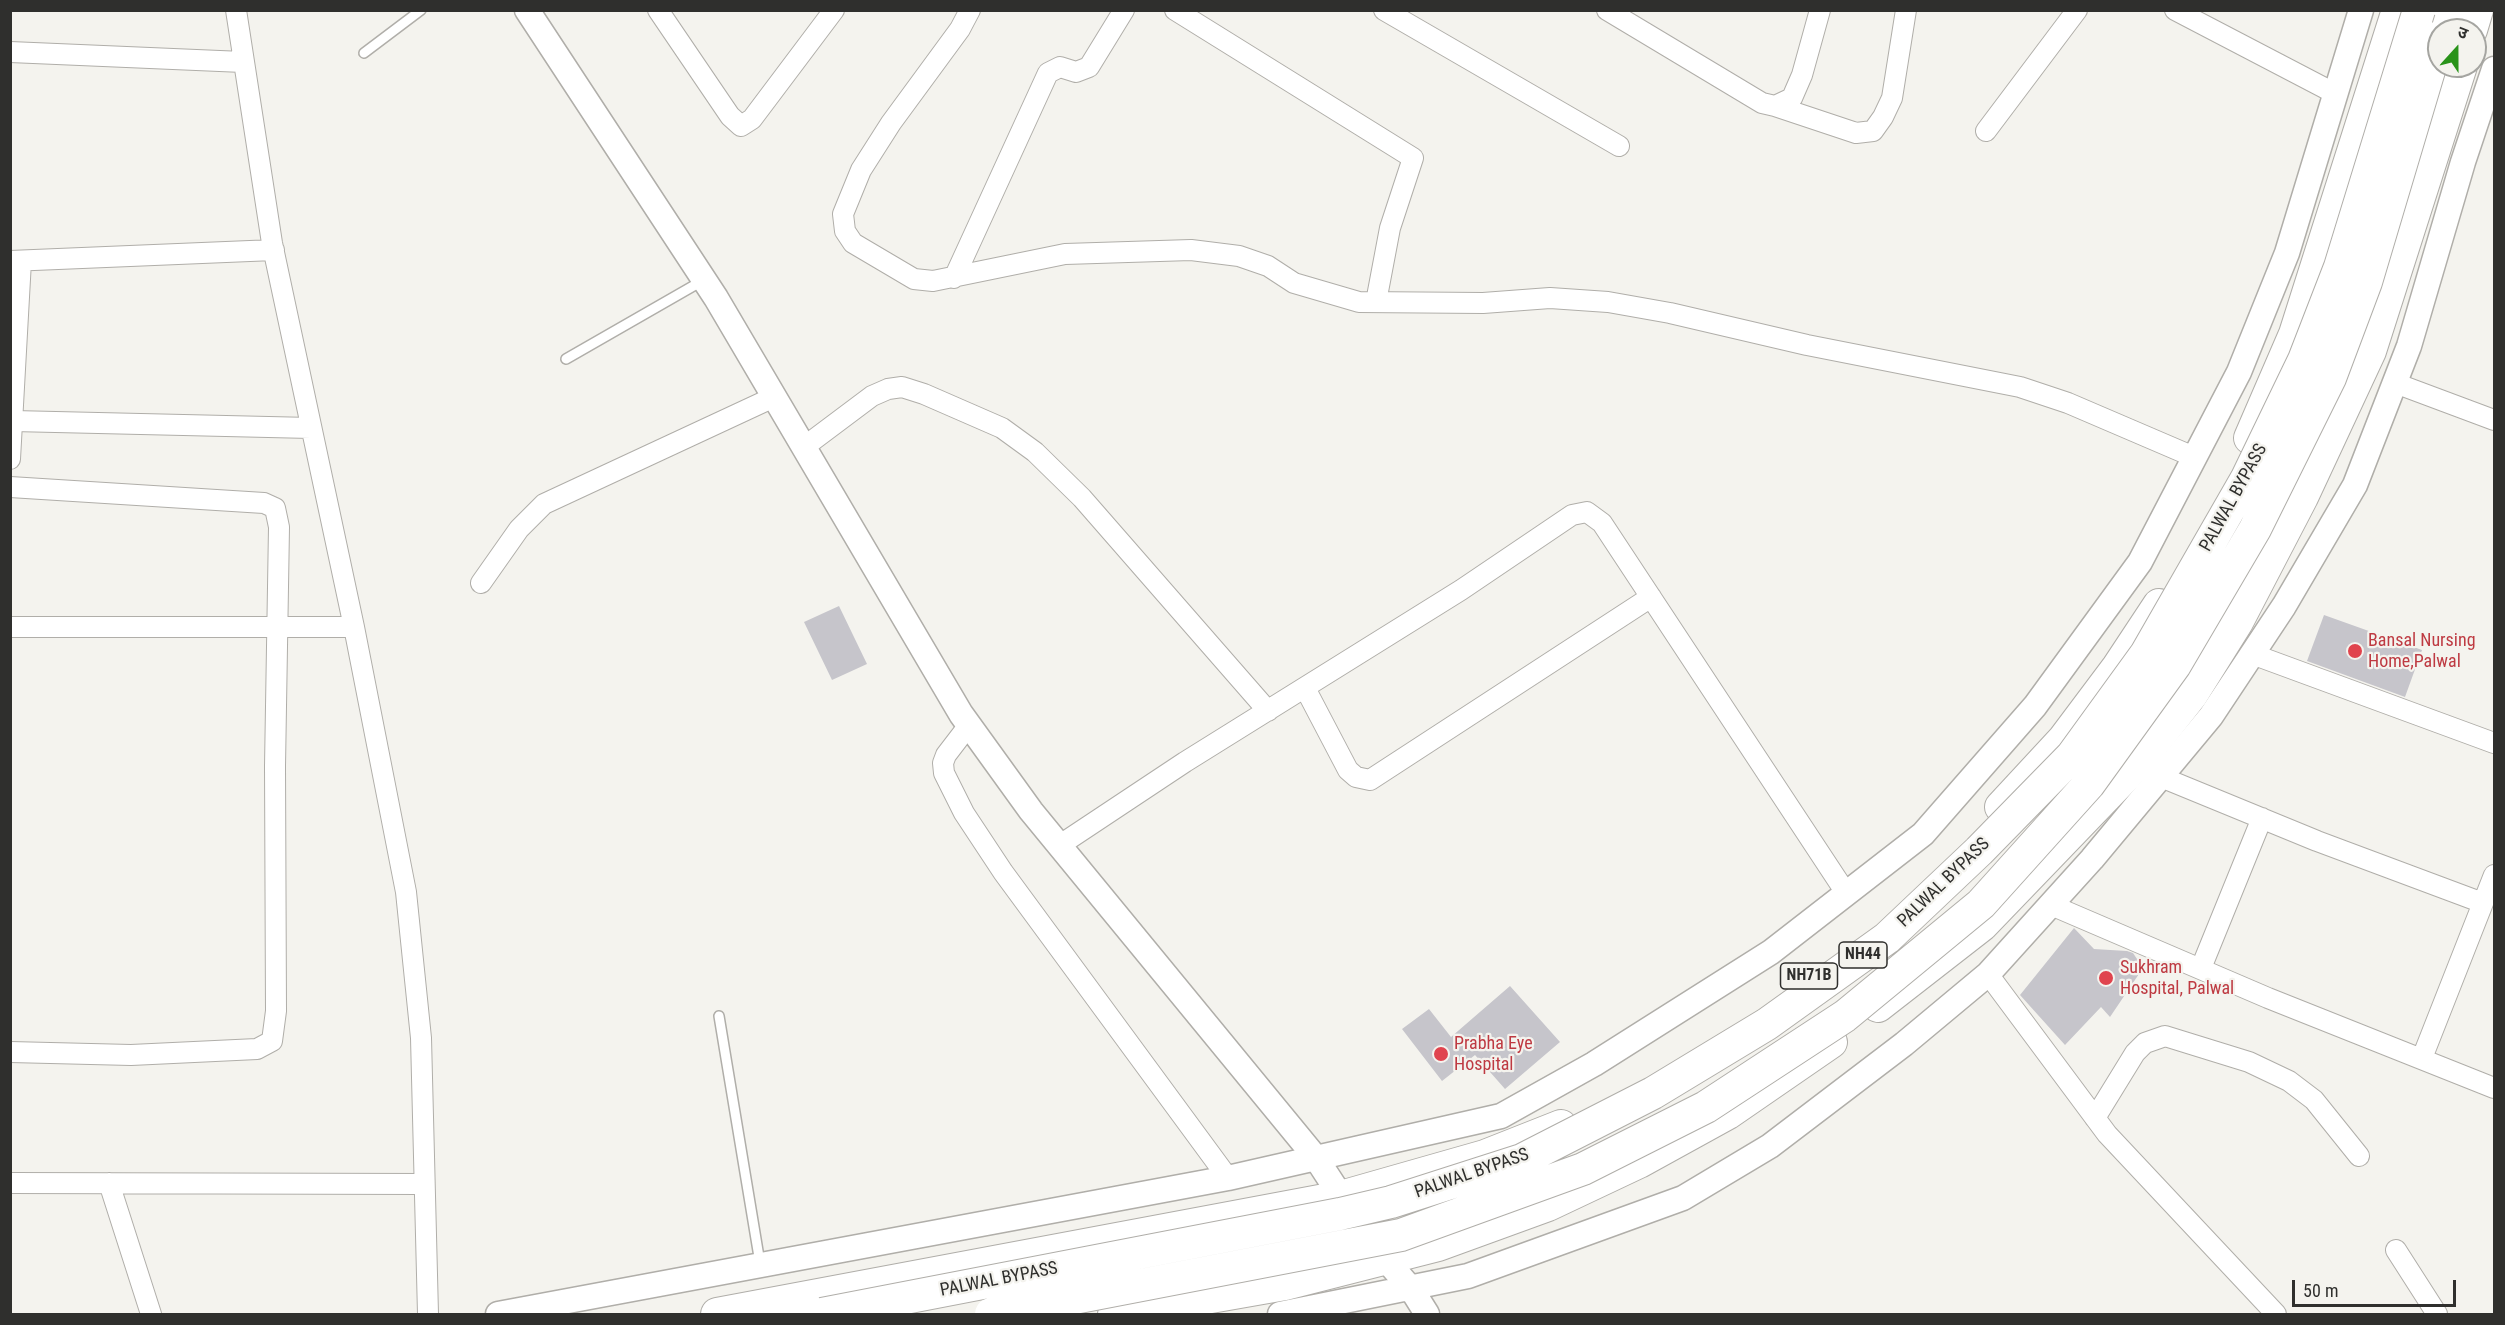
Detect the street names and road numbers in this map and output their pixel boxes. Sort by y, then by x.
street label: PALWAL BYPASS [2196,441,2272,555]
street label: PALWAL BYPASS [1894,834,1994,932]
road number: NH44 [1839,942,1887,968]
road number: NH71B [1780,963,1838,989]
street label: PALWAL BYPASS [1412,1144,1532,1204]
street label: PALWAL BYPASS [938,1258,1060,1302]

